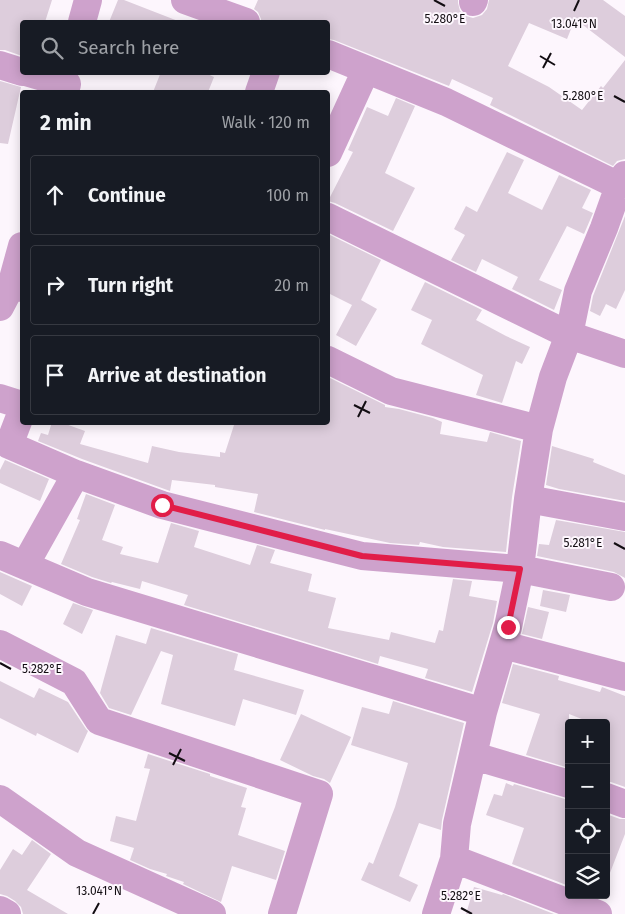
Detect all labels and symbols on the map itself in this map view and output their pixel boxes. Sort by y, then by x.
text: 5.280°E [425,12,465,26]
text: 13.041°N [551,17,597,31]
text: 5.280°E [563,89,603,103]
route start [151,494,174,517]
text: 5.281°E [564,536,602,550]
route end [497,616,520,639]
text: 5.282°E [22,662,62,676]
text: 13.041°N [76,884,122,898]
text: 5.282°E [441,889,481,903]

